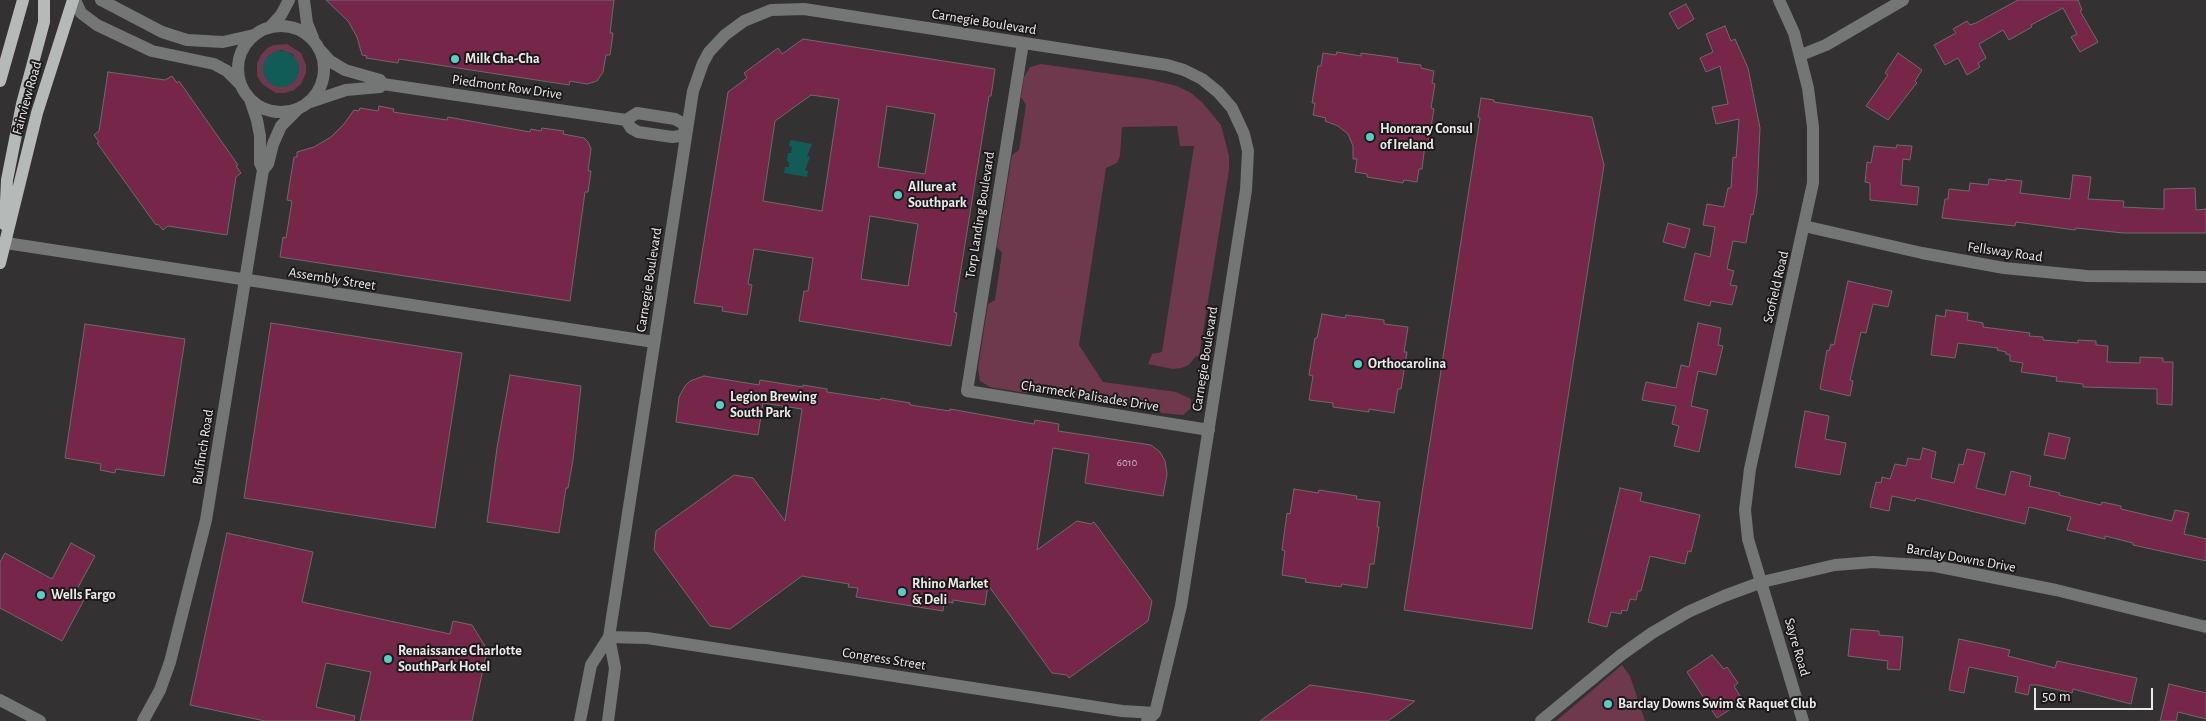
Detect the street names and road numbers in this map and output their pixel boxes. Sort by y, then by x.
street label: Carnegie Boulevard [930,5,1038,39]
street label: Fairview Road [9,59,45,137]
street label: Piedmont Row Drive [451,71,563,103]
street label: Torp Landing Boulevard [962,150,998,280]
street label: Carnegie Boulevard [632,226,666,334]
street label: Fellsway Road [1966,238,2044,266]
street label: Scofield Road [1760,249,1792,325]
street label: Assembly Street [287,264,377,294]
street label: Carnegie Boulevard [1188,305,1222,413]
street label: Charmeck Palisades Drive [1020,377,1160,415]
street label: Bulfinch Road [189,408,217,486]
street label: Barclay Downs Drive [1905,540,2017,576]
street label: Sayre Road [1781,616,1813,678]
street label: Congress Street [841,644,927,674]

